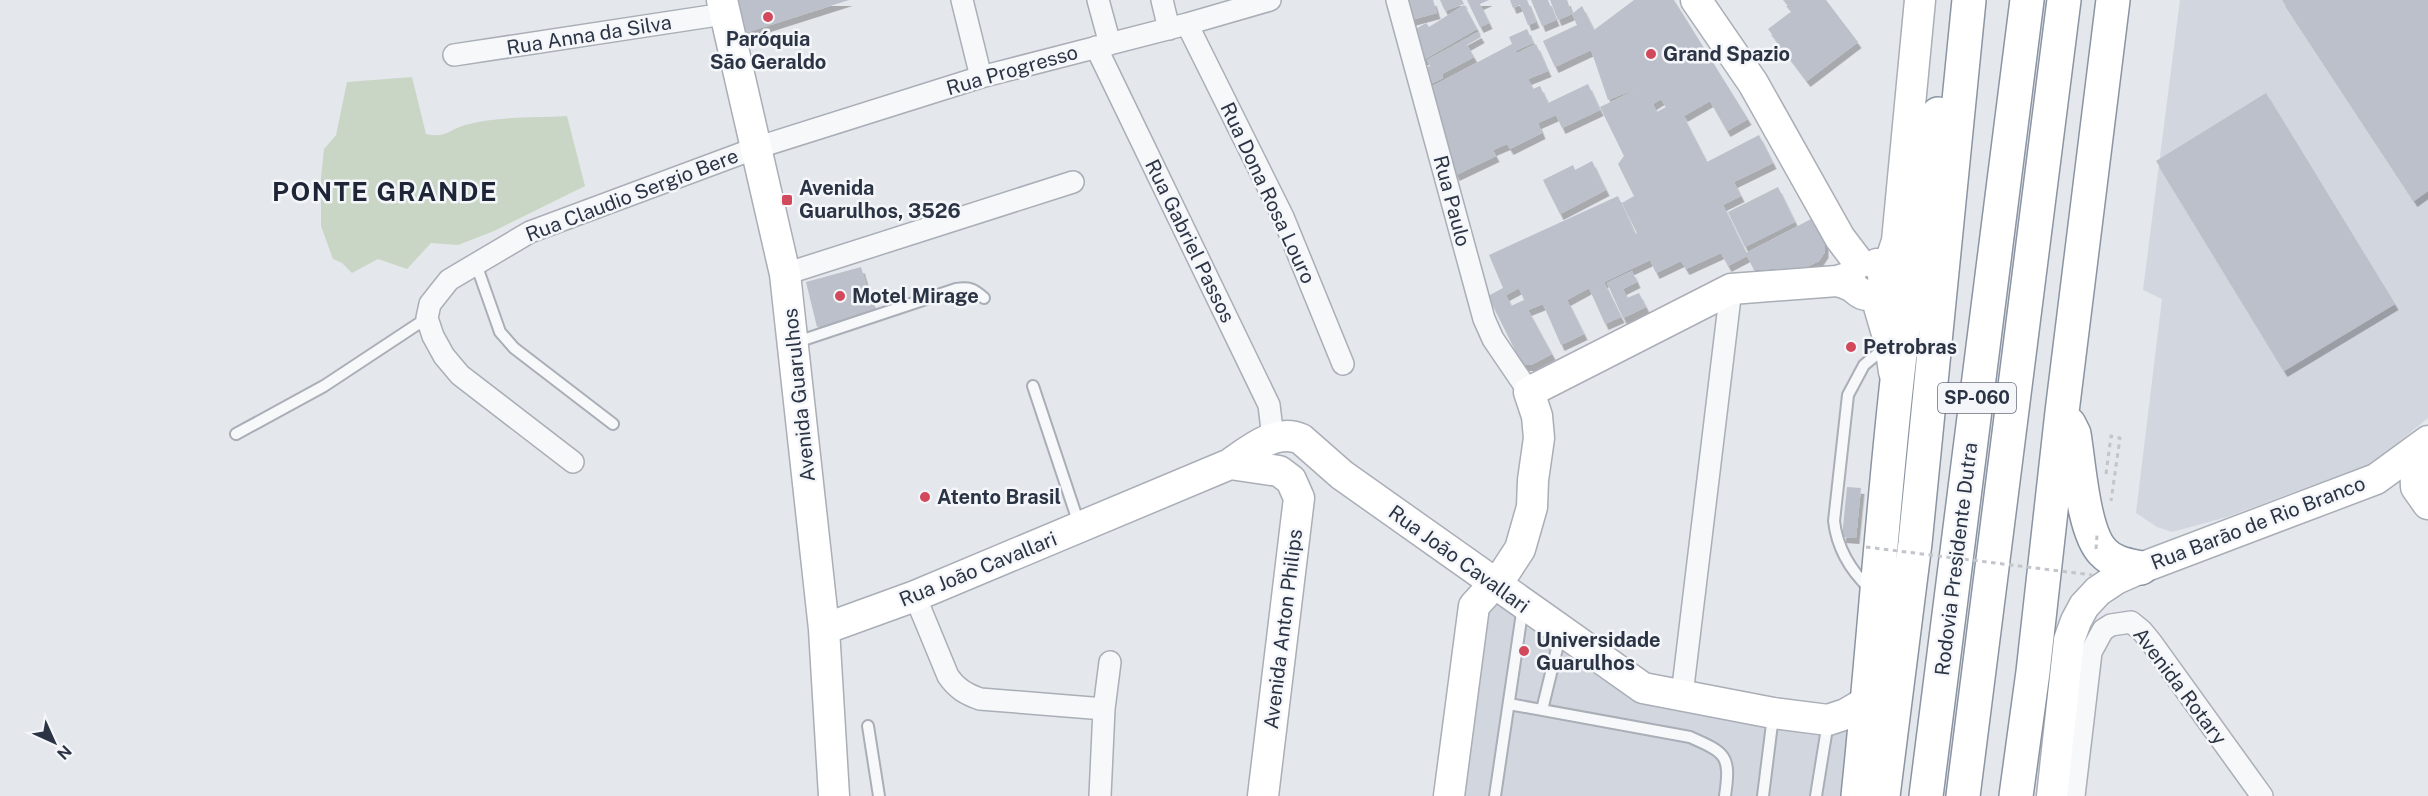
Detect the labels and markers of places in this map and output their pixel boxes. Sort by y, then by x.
marker: Paróquia São Geraldo [761,10,775,24]
place label: Paróquia São Geraldo [710,27,826,74]
place label: Grand Spazio [1663,42,1790,66]
marker: Grand Spazio [1644,47,1658,61]
place label: Avenida Guarulhos, 3526 [799,176,961,223]
marker: Avenida Guarulhos, 3526 [780,193,794,207]
place label: Motel Mirage [852,284,979,308]
marker: Motel Mirage [833,289,847,303]
place label: Petrobras [1863,335,1957,359]
marker: Petrobras [1844,340,1858,354]
place label: Atento Brasil [937,485,1061,509]
marker: Atento Brasil [918,490,932,504]
place label: Universidade Guarulhos [1536,628,1661,675]
marker: Universidade Guarulhos [1517,644,1531,658]

